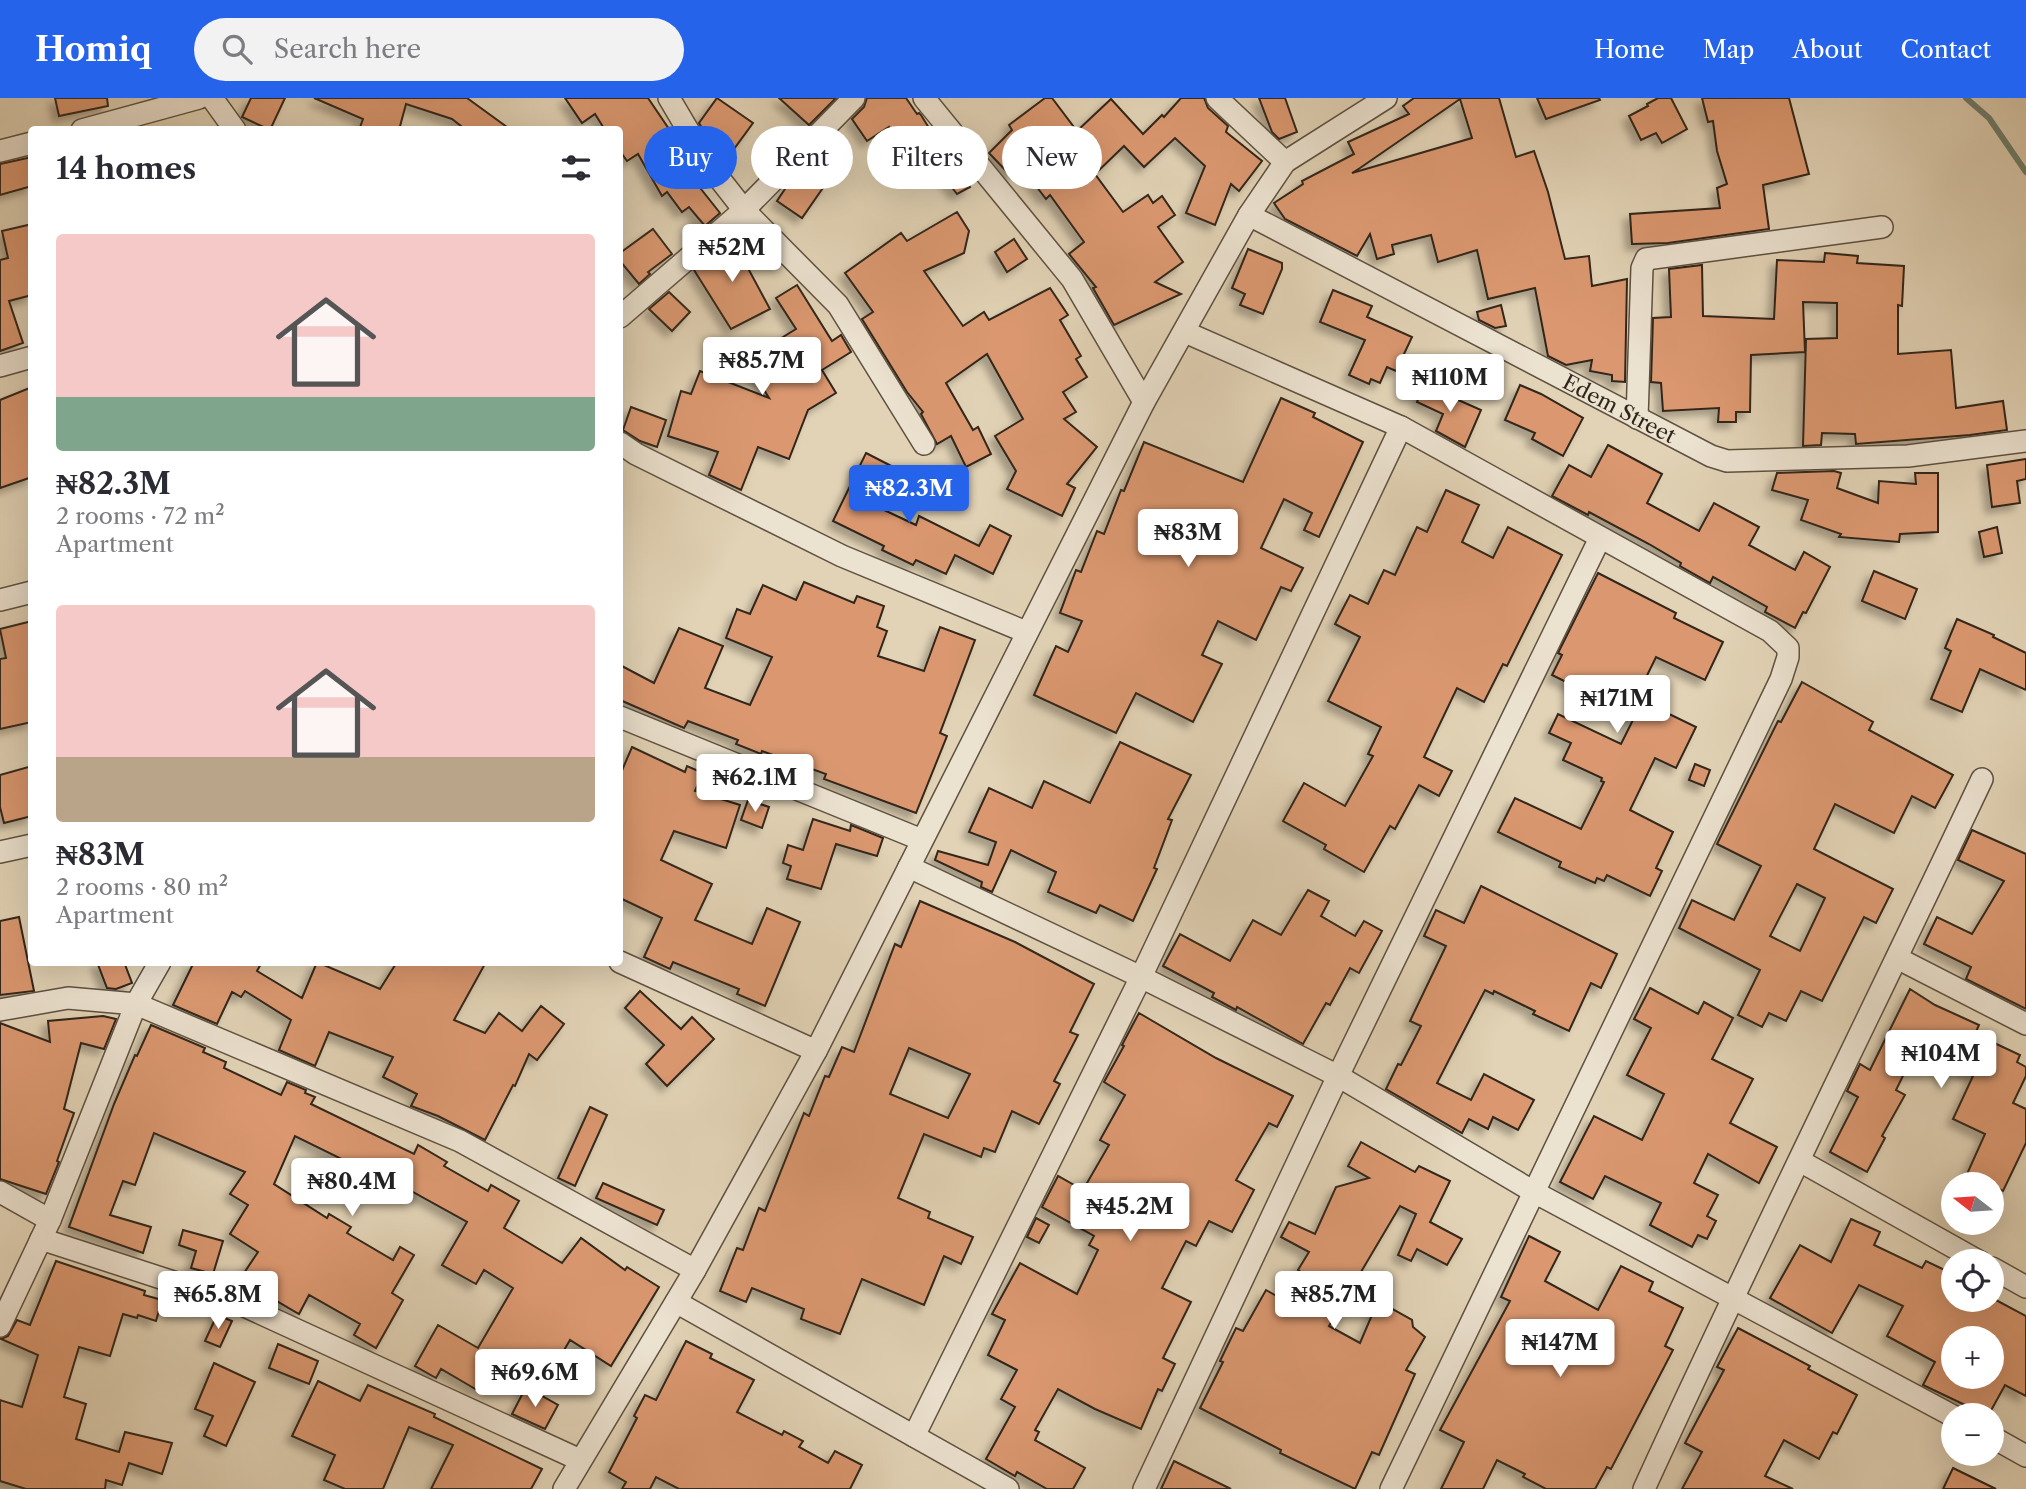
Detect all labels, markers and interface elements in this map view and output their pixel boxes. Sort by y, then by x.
search box [194,18,684,81]
text: Homiq [35,29,152,70]
icon: search [218,30,256,68]
text: Search here [274,33,421,65]
text: Home [1594,35,1665,64]
text: Map [1703,35,1754,64]
text: About [1792,35,1863,64]
text: Contact [1901,35,1991,64]
chip: Buy [644,126,737,189]
chip: Rent [751,126,853,189]
chip: Filters [867,126,988,189]
chip: New [1002,126,1102,189]
icon: filters [557,149,595,187]
text: 14 homes [56,150,196,187]
pin: ₦52M [691,225,773,284]
text: ₦52M [698,233,766,261]
icon: home [263,279,389,405]
pin: ₦85.7M [705,338,819,397]
text: ₦85.7M [719,346,805,374]
pin: ₦110M [1401,354,1499,414]
text: ₦110M [1412,363,1488,391]
street label: Edem Street [1559,369,1681,448]
text: ₦82.3M [56,465,171,502]
pin: ₦82.3M [852,466,966,525]
text: ₦82.3M [865,474,953,502]
text: 2 rooms · 72 m² [56,502,225,530]
pin: ₦83M [1147,510,1229,569]
text: ₦83M [1154,518,1222,546]
text: Apartment [56,530,174,558]
icon: home [263,650,389,776]
pin: ₦171M [1568,676,1666,735]
text: ₦171M [1580,684,1654,712]
pin: ₦62.1M [698,754,812,814]
text: ₦62.1M [712,763,798,791]
text: ₦83M [56,836,145,873]
text: 2 rooms · 80 m² [56,873,228,901]
text: Apartment [56,901,174,929]
pin: ₦104M [1892,1030,1990,1090]
text: ₦104M [1901,1039,1981,1067]
pin: ₦80.4M [295,1158,409,1218]
text: ₦80.4M [307,1167,397,1195]
north arrow [1941,1172,2004,1236]
map controls [1941,1172,2004,1466]
pin: ₦45.2M [1073,1184,1187,1243]
text: ₦45.2M [1086,1192,1174,1220]
button: locate [1941,1249,2004,1312]
pin: ₦65.8M [161,1272,275,1331]
pin: ₦85.7M [1277,1272,1391,1331]
text: ₦65.8M [174,1280,262,1308]
text: ₦85.7M [1291,1280,1377,1308]
pin: ₦147M [1511,1320,1609,1379]
button: + [1941,1326,2004,1389]
text: ₦147M [1522,1328,1599,1356]
pin: ₦69.6M [478,1350,592,1409]
text: ₦69.6M [491,1358,579,1386]
button: − [1941,1403,2004,1466]

